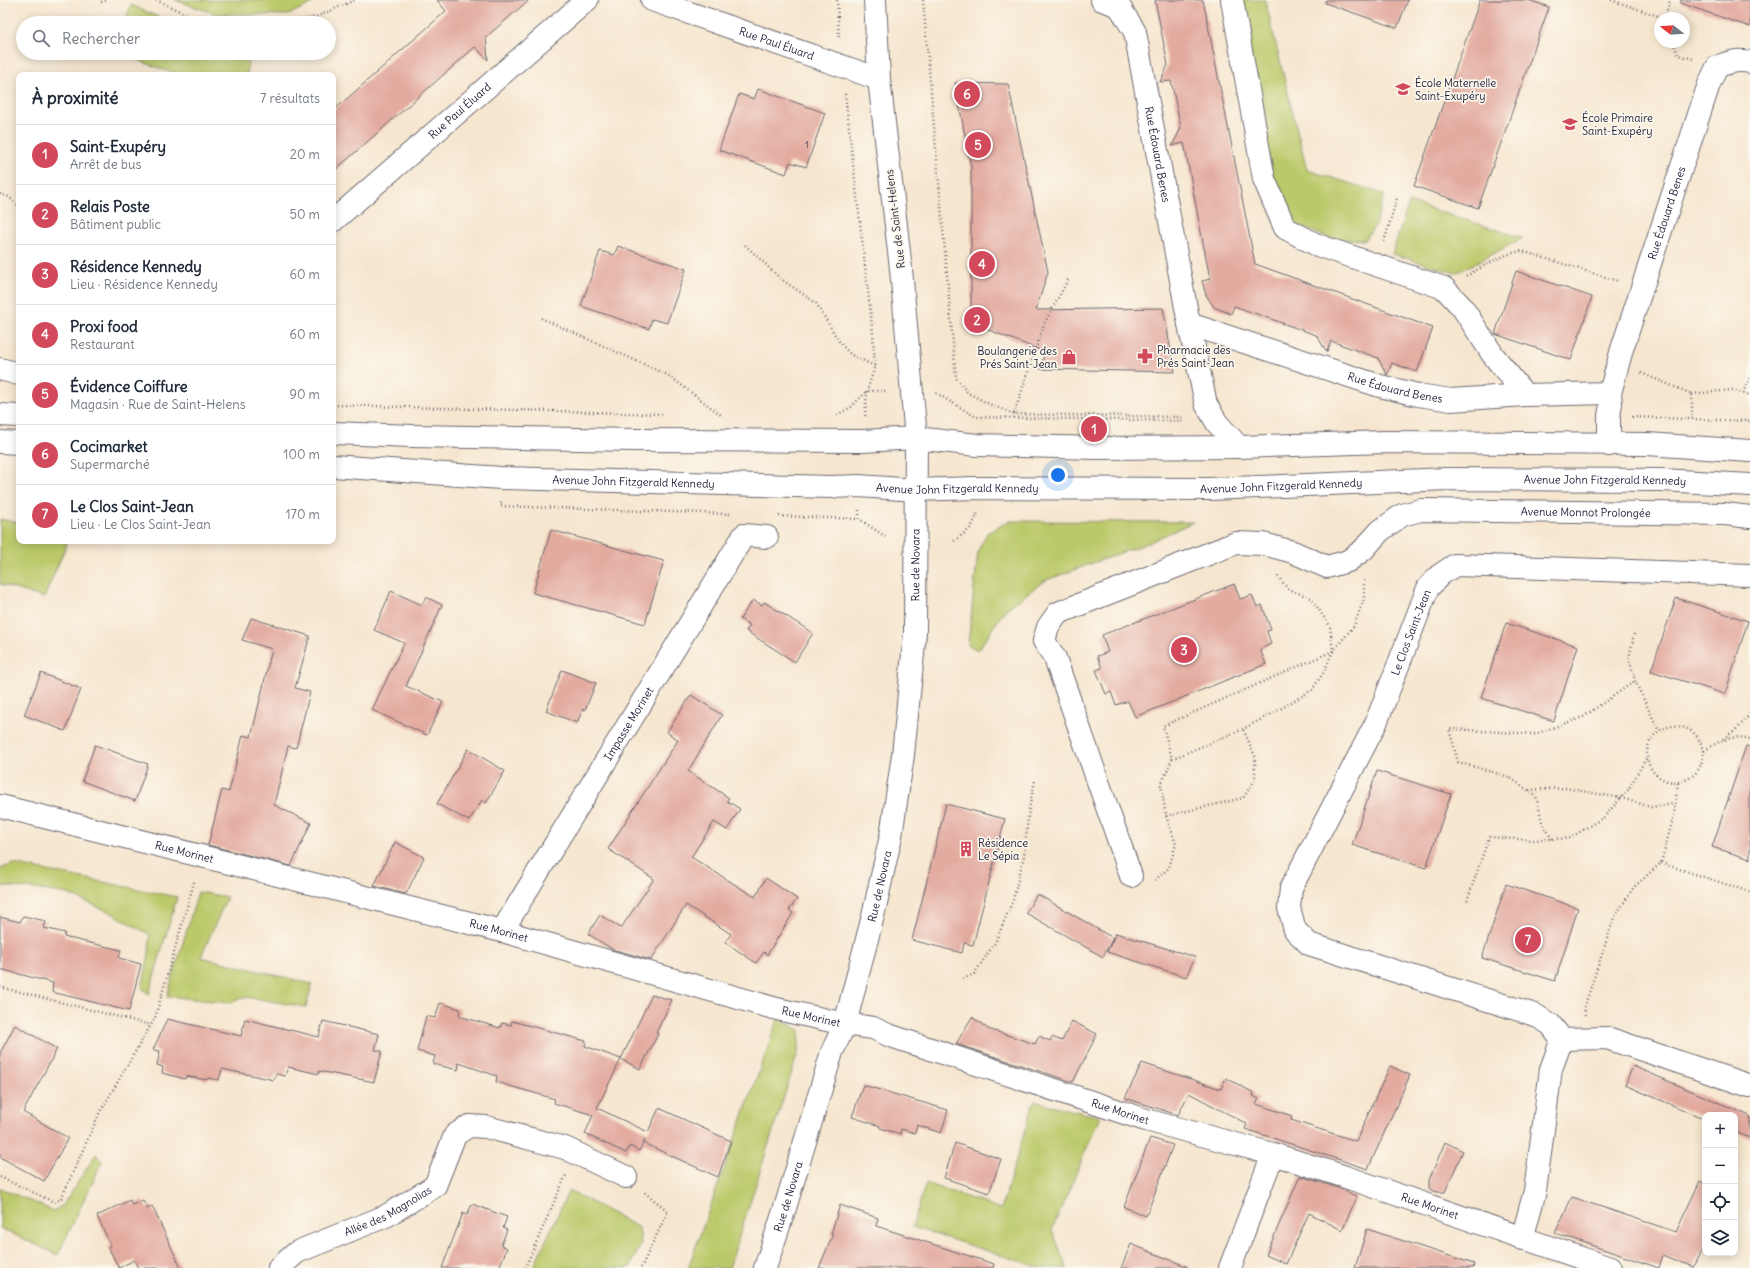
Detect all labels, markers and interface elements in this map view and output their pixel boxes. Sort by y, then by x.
north arrow [1654,12,1690,48]
search box [16,16,336,60]
street label: Rue Paul Éluard [737,24,817,63]
icon: search [30,27,52,49]
text: Rechercher [62,29,140,48]
place label: École Maternelle Saint-Exupéry [1415,75,1496,103]
street label: Rue Paul Éluard [426,79,494,142]
pin: 6 [954,79,980,109]
school or university icon: École Maternelle Saint-Exupéry [1394,80,1412,98]
text: À proximité [32,87,118,109]
text: 7 résultats [260,90,320,107]
street label: Rue Édouard Benes [1142,105,1173,204]
place label: École Primaire Saint-Exupéry [1582,110,1653,138]
school or university icon: École Primaire Saint-Exupéry [1561,115,1579,133]
pin: 5 [965,130,991,160]
text: Saint-Exupéry [70,137,166,156]
house number: 1 [805,139,809,150]
text: 1 [42,146,48,163]
text: 20 m [290,146,320,163]
text: Arrêt de bus [70,156,141,173]
street label: Rue Édouard Benes [1645,164,1689,261]
street label: Rue de Saint-Helens [882,169,908,269]
text: Relais Poste [70,197,150,216]
text: 2 [41,206,49,223]
text: 50 m [289,206,320,223]
text: Bâtiment public [70,216,161,233]
pin: 4 [969,249,995,279]
text: Résidence Kennedy [70,257,202,276]
text: 3 [41,266,49,283]
text: 60 m [289,266,320,283]
text: Lieu · Résidence Kennedy [70,276,218,293]
pin: 2 [964,305,990,335]
text: Proxi food [70,317,138,336]
text: 4 [41,326,49,343]
text: 60 m [289,326,320,343]
text: Restaurant [70,336,135,353]
place label: Pharmacie des Prés Saint-Jean [1157,343,1234,370]
place label: Boulangerie des Prés Saint-Jean [977,344,1057,371]
pharmacy icon: Pharmacie des Prés Saint-Jean [1136,347,1154,365]
shop icon: Boulangerie des Prés Saint-Jean [1060,348,1078,366]
street label: Rue Édouard Benes [1346,369,1444,406]
text: Évidence Coiffure [70,377,188,396]
text: 5 [41,386,49,403]
text: 90 m [289,386,320,403]
text: Magasin · Rue de Saint-Helens [70,396,246,413]
pin: 1 [1081,414,1107,444]
text: Cocimarket [70,437,148,456]
text: 6 [41,446,49,463]
text: 100 m [283,446,320,463]
text: Supermarché [70,456,150,473]
your location [1048,465,1068,485]
street label: Avenue John Fitzgerald Kennedy [552,472,715,491]
street label: Avenue John Fitzgerald Kennedy [1524,472,1687,488]
street label: Avenue John Fitzgerald Kennedy [1200,476,1363,496]
street label: Avenue John Fitzgerald Kennedy [876,480,1039,497]
text: Le Clos Saint-Jean [70,497,194,516]
street label: Avenue Monnot Prolongée [1521,504,1651,520]
text: 7 [42,506,48,523]
text: 170 m [285,506,320,523]
text: Lieu · Le Clos Saint-Jean [70,516,211,533]
street label: Rue de Novara [908,529,923,602]
street label: Le Clos Saint-Jean [1388,588,1434,677]
pin: 3 [1171,635,1197,665]
street label: Impasse Morinet [601,684,657,763]
place label: Résidence Le Sépia [978,836,1028,863]
street label: Rue Morinet [154,838,215,866]
building icon: Résidence Le Sépia [957,840,975,858]
street label: Rue de Novara [865,849,894,924]
street label: Rue Morinet [468,916,530,945]
pin: 7 [1515,925,1541,955]
street label: Rue Morinet [780,1003,842,1030]
street label: Rue Morinet [1089,1095,1151,1128]
map controls [1702,1112,1738,1256]
button: + [1702,1112,1738,1148]
button: − [1702,1148,1738,1184]
street label: Rue de Novara [771,1160,806,1234]
street label: Allée des Magnolias [342,1183,434,1239]
button: locate [1702,1184,1738,1220]
street label: Rue Morinet [1399,1190,1461,1222]
button: layers [1702,1220,1738,1256]

